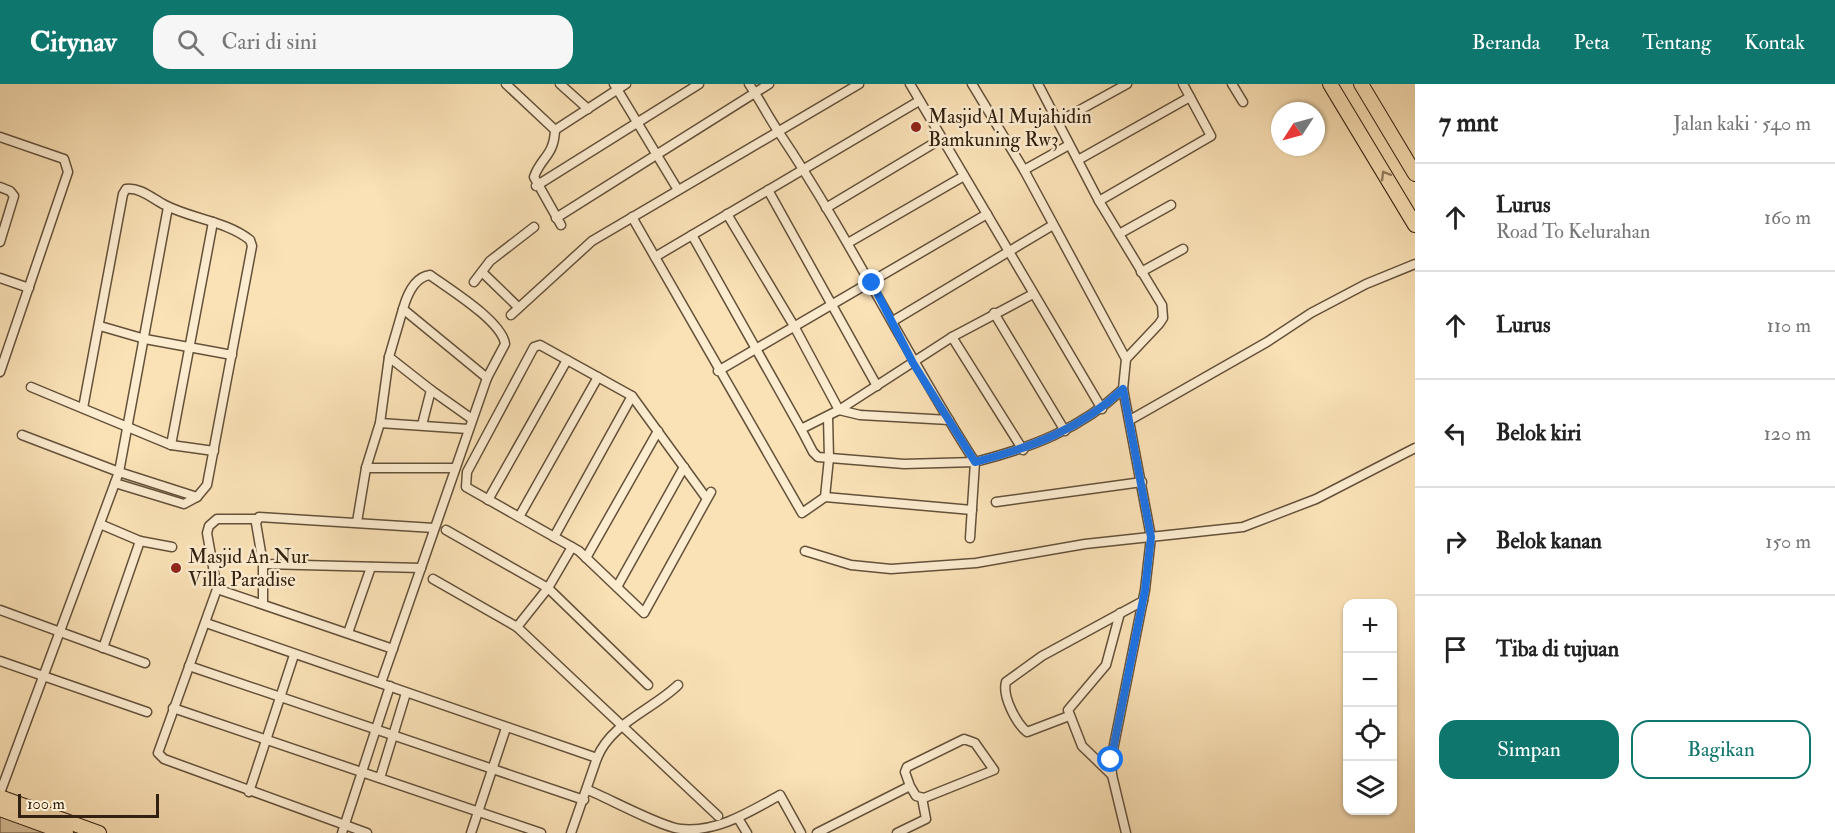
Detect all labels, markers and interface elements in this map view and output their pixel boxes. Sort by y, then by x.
search box [153,15,573,69]
text: Citynav [30,25,117,60]
icon: search [174,26,207,59]
text: Cari di sini [222,28,317,56]
text: Beranda [1472,29,1540,56]
text: Peta [1573,29,1609,56]
text: Tentang [1642,29,1711,56]
text: Kontak [1744,29,1805,56]
north arrow [1271,102,1325,156]
place label: Masjid Al Mujahidin Bamkuning Rw3 [928,104,1092,152]
text: 7 mnt [1439,107,1498,139]
text: Jalan kaki · 540 m [1673,111,1811,136]
marker: Masjid Al Mujahidin Bamkuning Rw3 [909,120,923,134]
one-way arrow [1380,171,1392,181]
text: Lurus [1496,191,1550,219]
icon: ahead [1439,201,1472,234]
text: 160 m [1764,205,1811,230]
text: Road To Kelurahan [1496,219,1650,244]
route end [858,269,884,295]
icon: ahead [1439,309,1472,342]
text: Lurus [1496,311,1550,339]
text: 110 m [1767,313,1811,338]
icon: left [1439,417,1472,450]
text: Belok kiri [1496,419,1581,447]
text: 120 m [1764,421,1811,446]
icon: right [1439,525,1472,558]
text: Belok kanan [1496,527,1602,555]
text: 150 m [1765,529,1811,554]
place label: Masjid An Nur Villa Paradise [188,544,309,592]
marker: Masjid An Nur Villa Paradise [169,561,183,575]
map controls [1343,599,1397,815]
button: + [1343,599,1397,653]
icon: arrive [1439,633,1472,666]
text: Tiba di tujuan [1496,635,1619,663]
button: − [1343,653,1397,707]
button: locate [1343,707,1397,761]
button: Simpan [1439,720,1619,779]
button: Bagikan [1631,720,1811,779]
route start [1097,746,1123,772]
button: layers [1343,761,1397,815]
scale bar [18,791,159,818]
text: 100 m [27,794,65,814]

